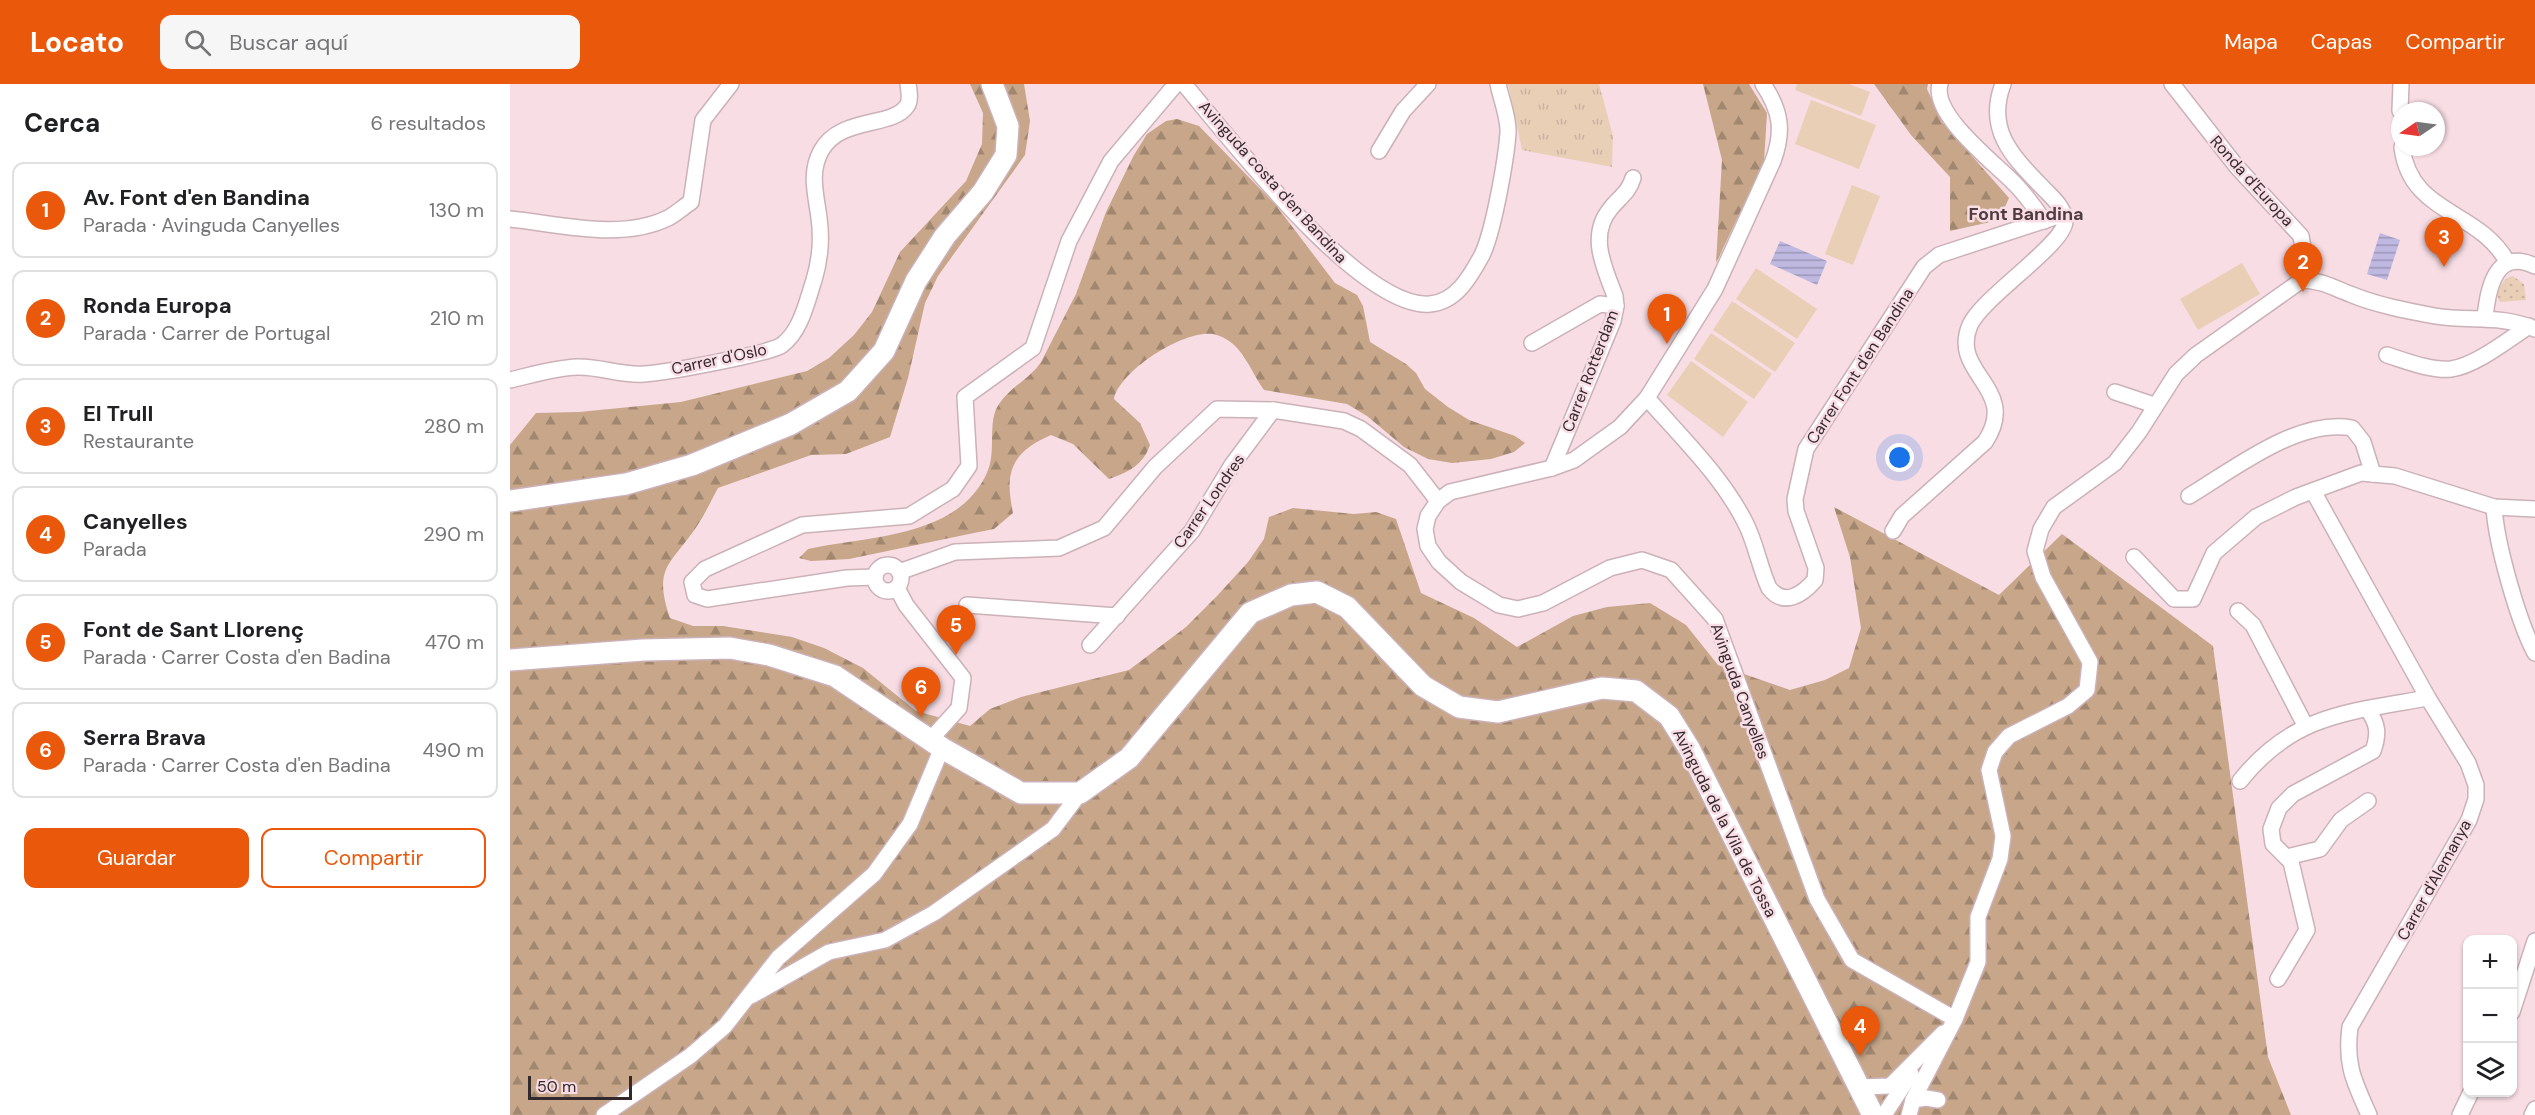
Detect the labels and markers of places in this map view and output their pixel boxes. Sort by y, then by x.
pin: 3 [2424,218,2464,267]
pin: 2 [2284,242,2322,292]
pin: 1 [1648,294,1686,344]
pin: 5 [936,606,976,655]
pin: 6 [902,668,940,717]
pin: 4 [1840,1006,1880,1056]

